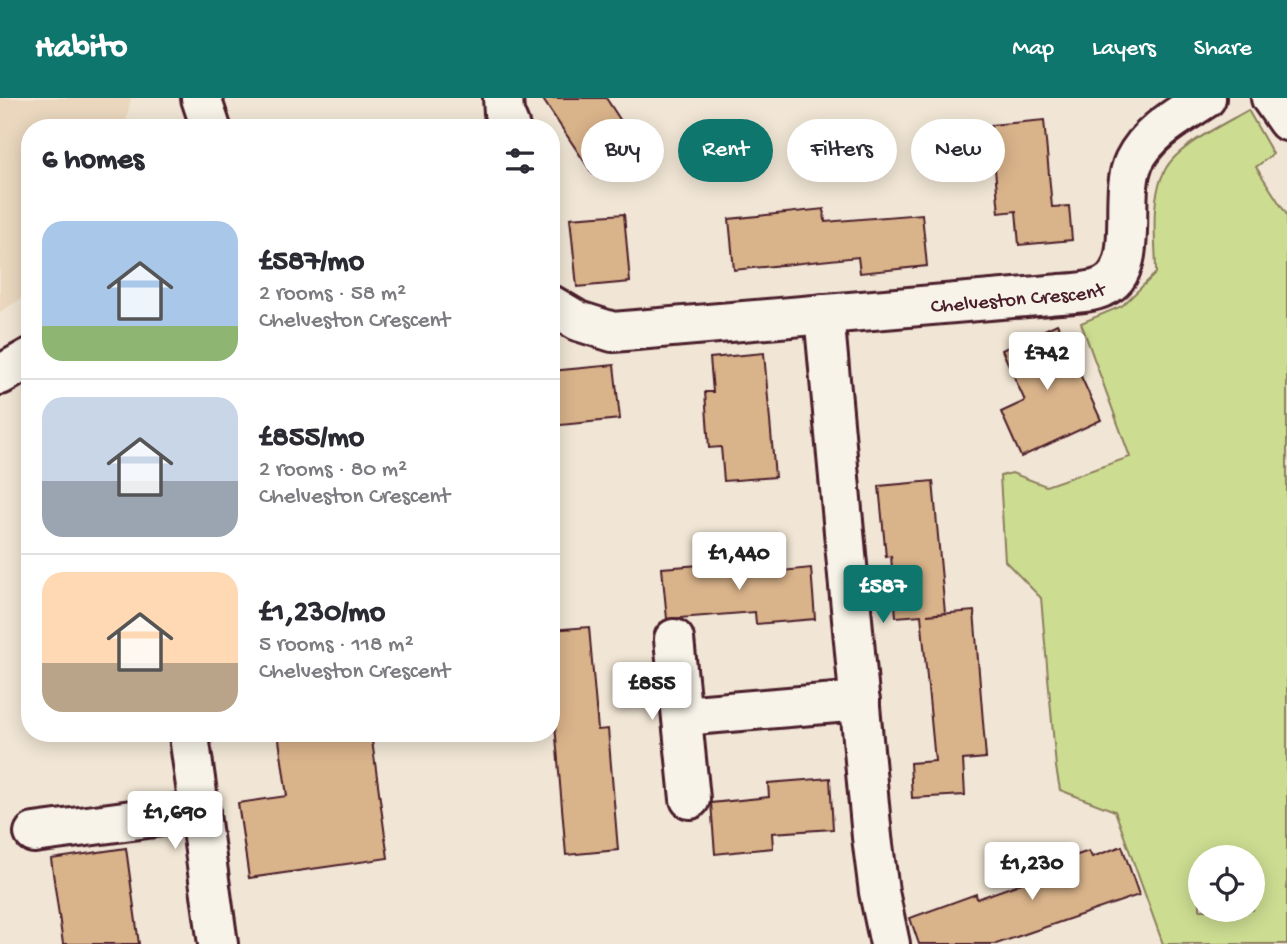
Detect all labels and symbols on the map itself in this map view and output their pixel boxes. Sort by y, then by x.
street label: Chelveston Crescent [930,278,1112,321]
pin: £742 [1006,332,1088,392]
pin: £1,440 [682,532,796,592]
pin: £587 [842,566,924,625]
pin: £855 [611,662,693,722]
pin: £1,690 [118,792,232,851]
pin: £1,230 [975,842,1089,902]

